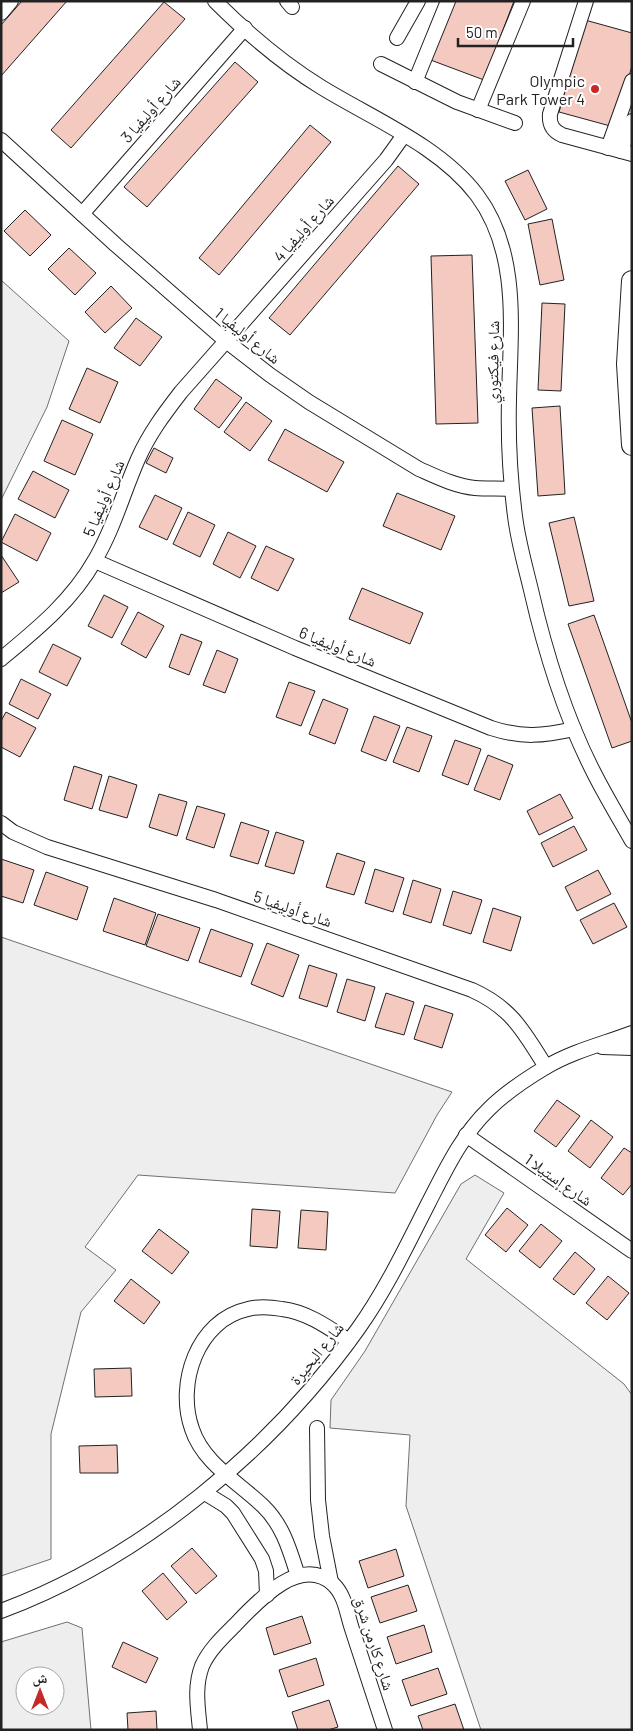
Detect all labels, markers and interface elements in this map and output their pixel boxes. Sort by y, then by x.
scale bar [458,15,573,47]
text: 50 m [466,23,498,41]
place label: Olympic Park Tower 4 [496,71,585,108]
street label: شارع أوليفيا 3 [116,72,185,147]
marker: Olympic Park Tower 4 [589,83,601,95]
street label: شارع أوليفيا 4 [269,191,339,267]
street label: شارع أوليفيا 1 [210,303,285,369]
street label: شارع فيكتوري [482,320,506,404]
street label: شارع أوليفيا 5 [78,457,130,540]
street label: شارع أوليفيا 6 [296,622,379,672]
street label: شارع أوليفيا 5 [251,886,335,932]
street label: شارع إستيلا 1 [520,1149,596,1211]
street label: شارع البحيرة [285,1318,349,1389]
street label: شارع كارمن شرق [349,1594,399,1693]
north arrow [15,1666,65,1716]
text: ش [33,1669,48,1687]

